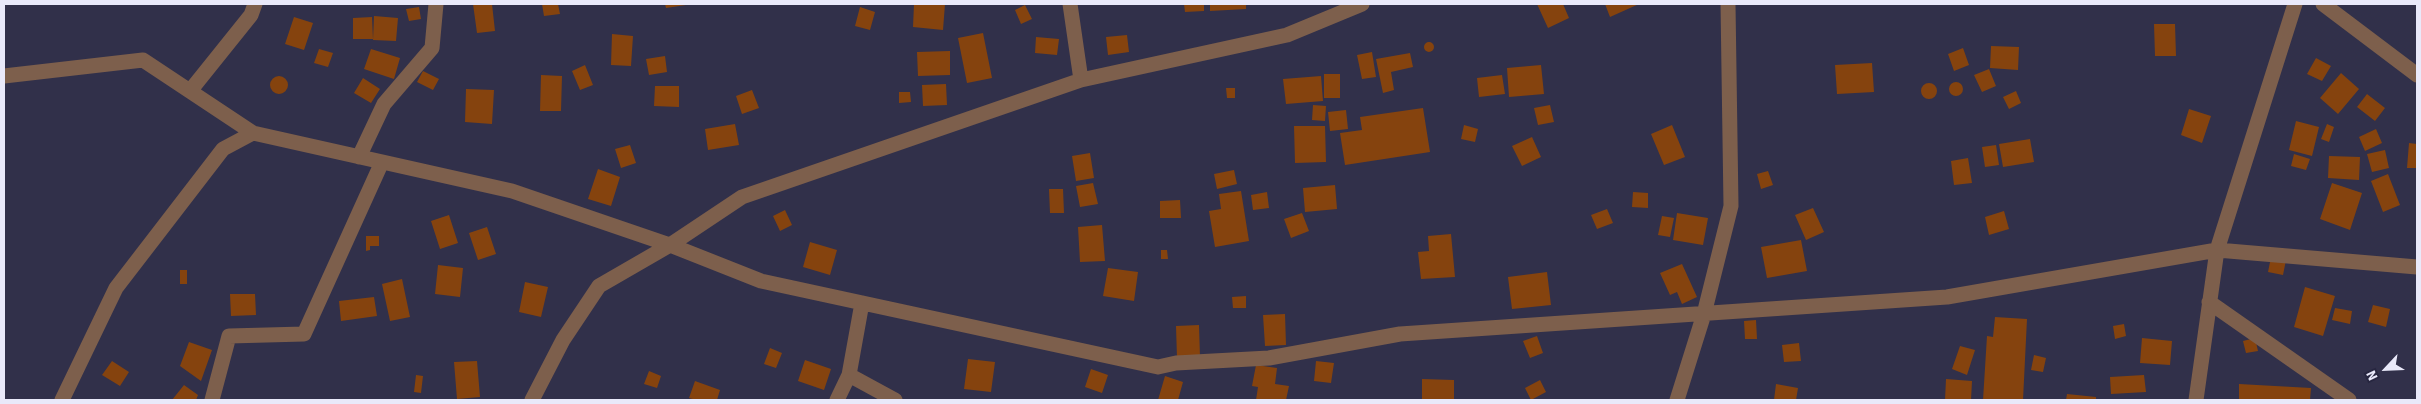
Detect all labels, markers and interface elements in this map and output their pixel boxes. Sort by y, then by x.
north arrow [2361,344,2411,394]
text: N [2361,367,2383,384]

